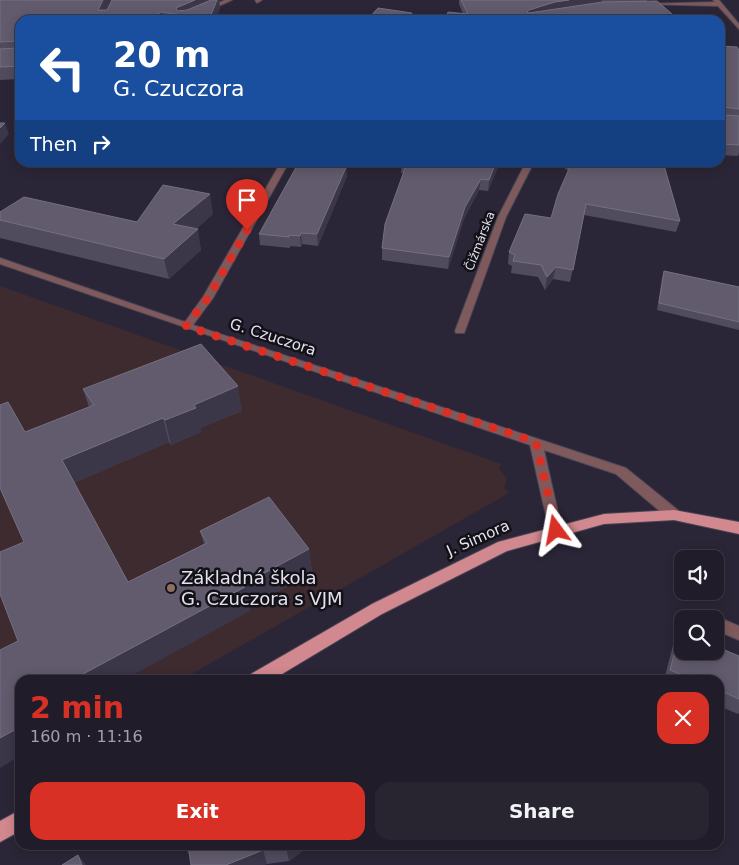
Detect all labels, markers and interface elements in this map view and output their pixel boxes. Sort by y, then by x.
icon: left [30,35,95,100]
text: 20 m [113,35,210,75]
text: G. Czuczora [113,76,245,101]
icon: right [87,130,115,158]
text: Then [30,133,77,155]
pin [226,179,268,230]
icon: arrive [233,186,261,214]
street label: Čižmárska [461,209,498,273]
street label: G. Czuczora [228,315,318,359]
position arrow [529,503,581,555]
street label: J. Simora [443,516,512,560]
map controls [674,550,724,660]
button: sound [674,550,724,600]
place label: Základná škola G. Czuczora s VJM [181,567,343,609]
marker: Základná škola G. Czuczora s VJM [165,582,177,594]
button: search [674,610,724,660]
text: 2 min [30,690,124,725]
button: close [657,692,709,744]
text: 160 m · 11:16 [30,727,143,746]
button: Exit [30,782,365,840]
button: Share [375,782,709,840]

